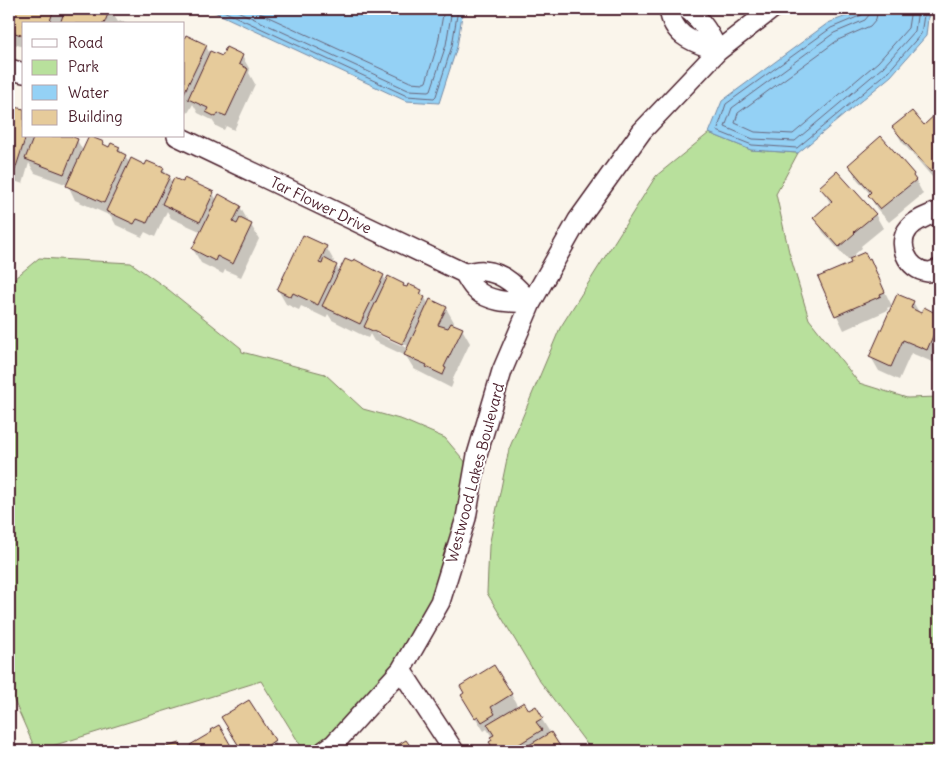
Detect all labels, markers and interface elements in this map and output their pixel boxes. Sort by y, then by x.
legend [22,22,185,138]
text: Road [68,33,103,52]
text: Park [68,57,99,76]
text: Water [68,83,109,102]
text: Building [68,107,123,126]
street label: Tar Flower Drive [267,172,375,238]
street label: Westwood Lakes Boulevard [442,381,508,565]

